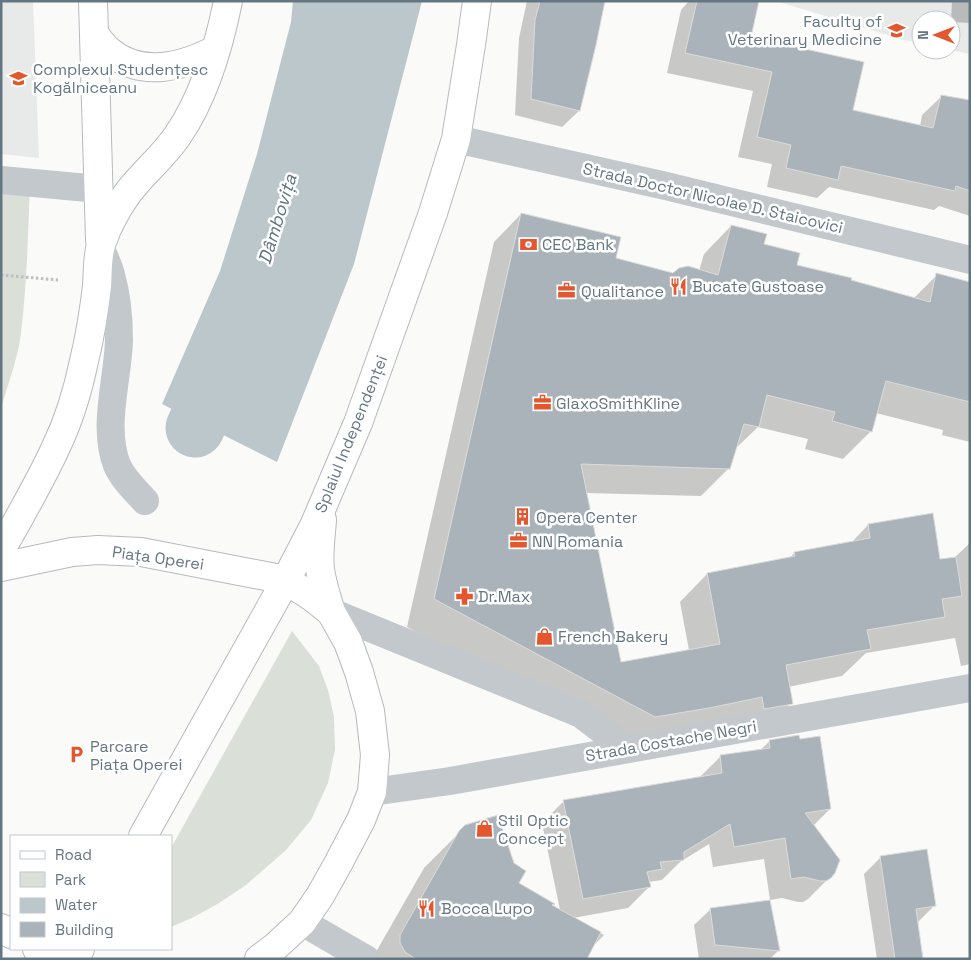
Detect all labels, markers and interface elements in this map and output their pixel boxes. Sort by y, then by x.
north arrow [911,10,961,60]
place label: Faculty of Veterinary Medicine [728,11,882,50]
school or university icon: Faculty of Veterinary Medicine [886,20,906,40]
text: N [914,30,932,40]
place label: Complexul Studențesc Kogălniceanu [33,59,208,98]
school or university icon: Complexul Studențesc Kogălniceanu [9,68,29,88]
street label: Strada Doctor Nicolae D. Staicovici [581,158,845,238]
water label: Dâmbovița [252,171,302,267]
bank icon: CEC Bank [518,234,538,254]
place label: CEC Bank [542,234,614,255]
restaurant icon: Bucate Gustoase [668,276,688,296]
place label: Bucate Gustoase [692,276,824,297]
office icon: Qualitance [557,281,577,301]
place label: Qualitance [581,281,664,302]
street label: Splaiul Independenței [310,352,392,516]
office icon: GlaxoSmithKline [532,393,552,413]
place label: GlaxoSmithKline [556,393,680,414]
building icon: Opera Center [512,507,532,527]
place label: Opera Center [536,507,637,528]
office icon: NN Romania [508,531,528,551]
place label: NN Romania [532,531,623,552]
street label: Piața Operei [111,541,205,575]
pharmacy icon: Dr.Max [454,586,474,606]
place label: Dr.Max [478,586,530,607]
shop icon: French Bakery [534,626,554,646]
place label: French Bakery [558,626,668,647]
street label: Strada Costache Negri [584,716,758,766]
place label: Parcare Piața Operei [90,736,182,775]
parking icon: Parcare Piața Operei [66,745,86,765]
place label: Stil Optic Concept [498,810,569,849]
shop icon: Stil Optic Concept [474,819,494,839]
legend [10,835,172,950]
text: Road [55,845,92,864]
text: Park [55,870,86,889]
text: Water [55,895,98,914]
restaurant icon: Bocca Lupo [417,898,437,918]
place label: Bocca Lupo [441,898,533,919]
text: Building [55,920,114,939]

